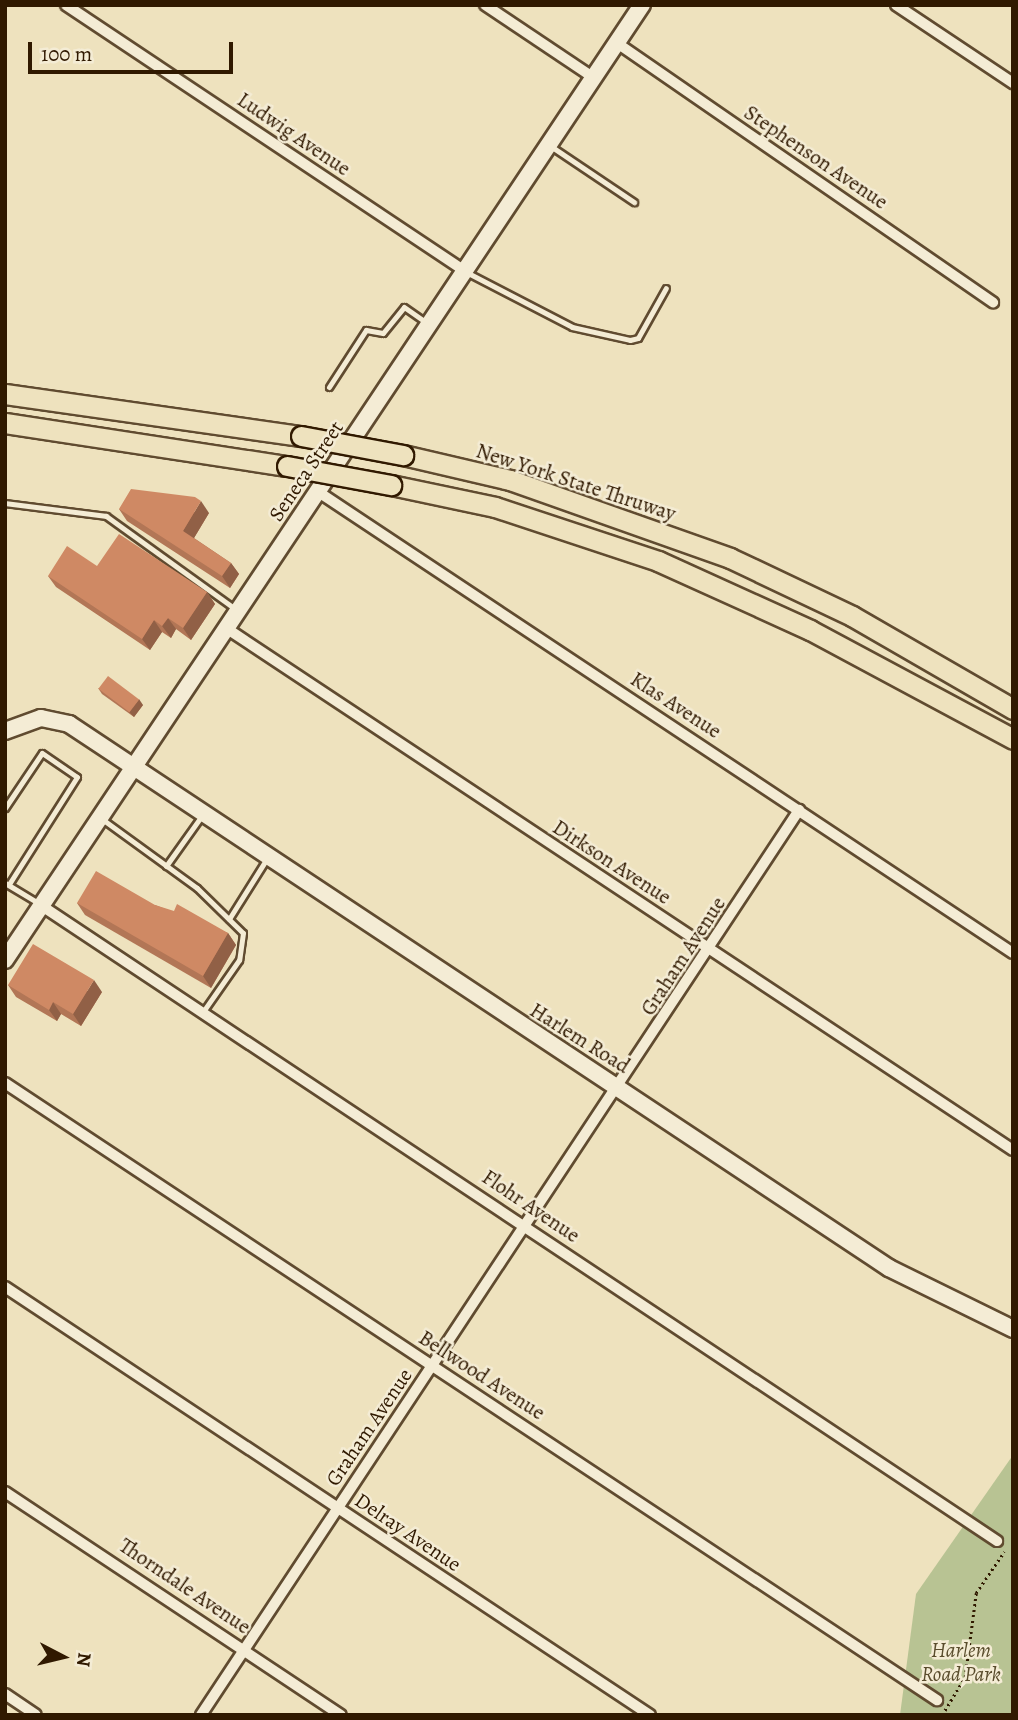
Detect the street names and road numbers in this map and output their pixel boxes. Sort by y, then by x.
street label: Ludwig Avenue [233,87,355,181]
street label: Stephenson Avenue [739,100,893,214]
street label: Seneca Street [263,416,349,526]
street label: New York State Thruway [473,438,679,526]
street label: Klas Avenue [626,666,726,744]
street label: Dirkson Avenue [548,814,676,910]
street label: Graham Avenue [635,892,731,1020]
street label: Harlem Road [525,997,635,1079]
street label: Flohr Avenue [477,1164,585,1248]
street label: Bellwood Avenue [414,1325,550,1425]
street label: Graham Avenue [320,1363,418,1491]
street label: Delray Avenue [350,1487,466,1577]
street label: Thorndale Avenue [114,1533,256,1639]

